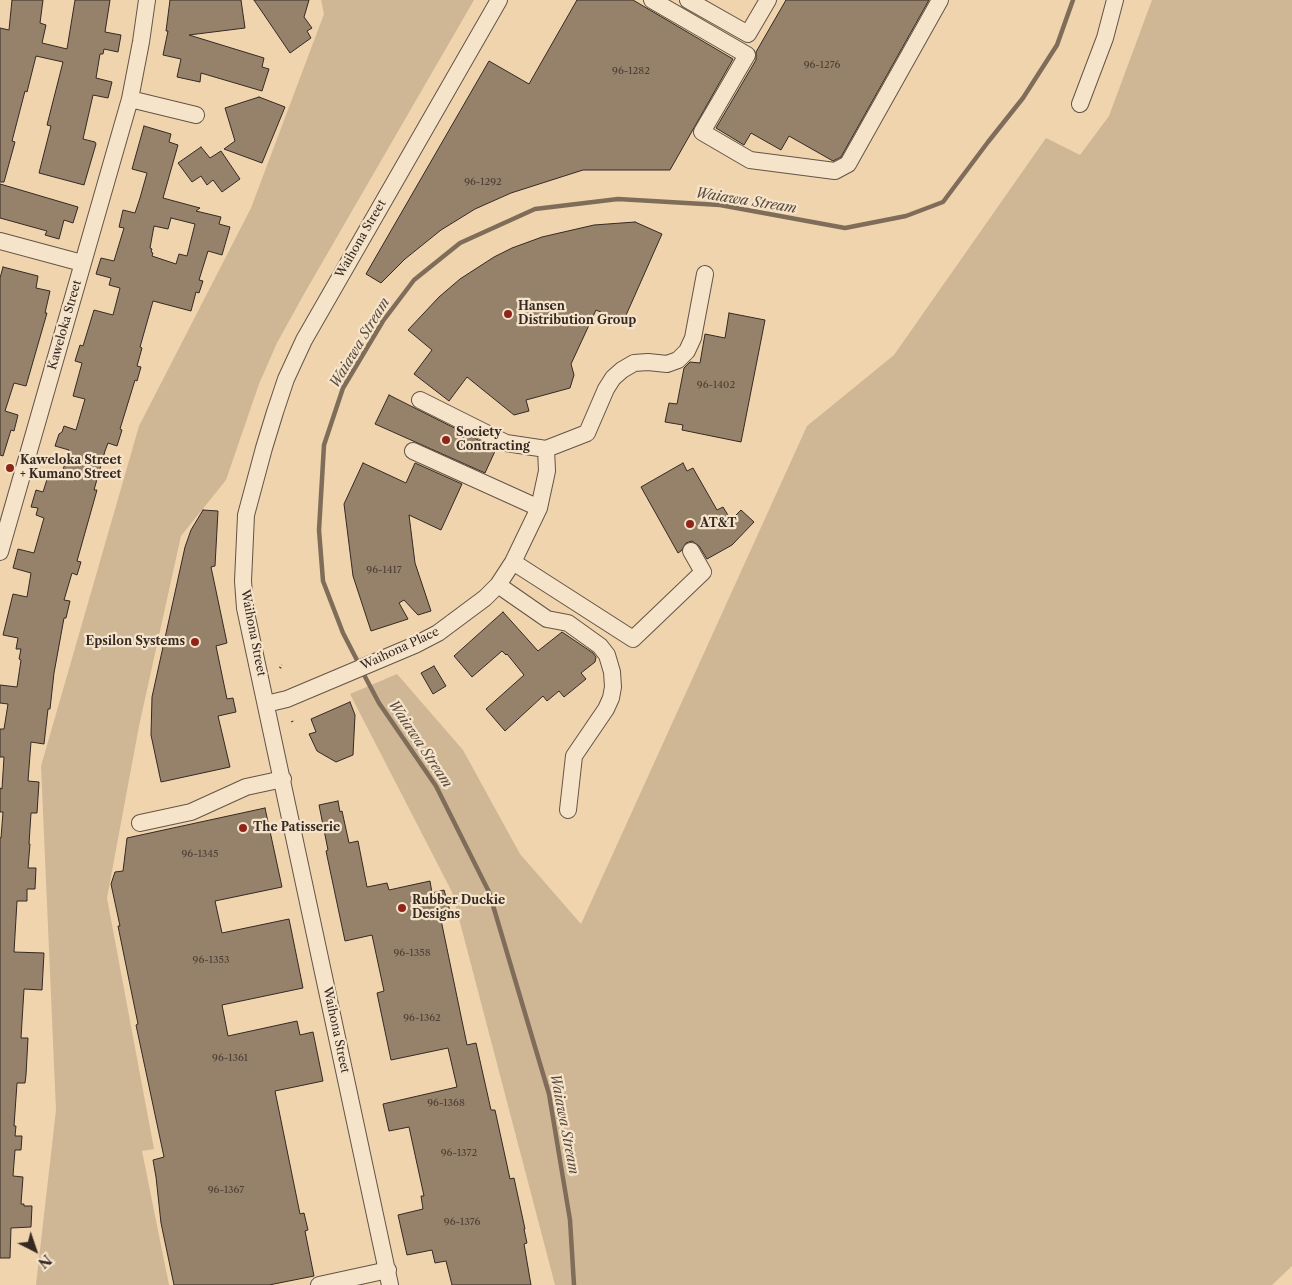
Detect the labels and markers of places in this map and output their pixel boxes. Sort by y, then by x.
place label: Hansen Distribution Group [518,300,636,328]
marker: Hansen Distribution Group [502,308,514,320]
place label: Society Contracting [456,426,530,454]
marker: Society Contracting [440,434,452,446]
place label: Kaweloka Street + Kumano Street [20,454,122,482]
marker: Kaweloka Street + Kumano Street [4,462,16,474]
place label: AT&T [700,517,737,531]
marker: AT&T [684,518,696,530]
place label: Epsilon Systems [86,635,185,649]
marker: Epsilon Systems [189,636,201,648]
place label: The Patisserie [253,821,340,835]
marker: The Patisserie [237,822,249,834]
place label: Rubber Duckie Designs [412,894,505,922]
marker: Rubber Duckie Designs [396,902,408,914]

